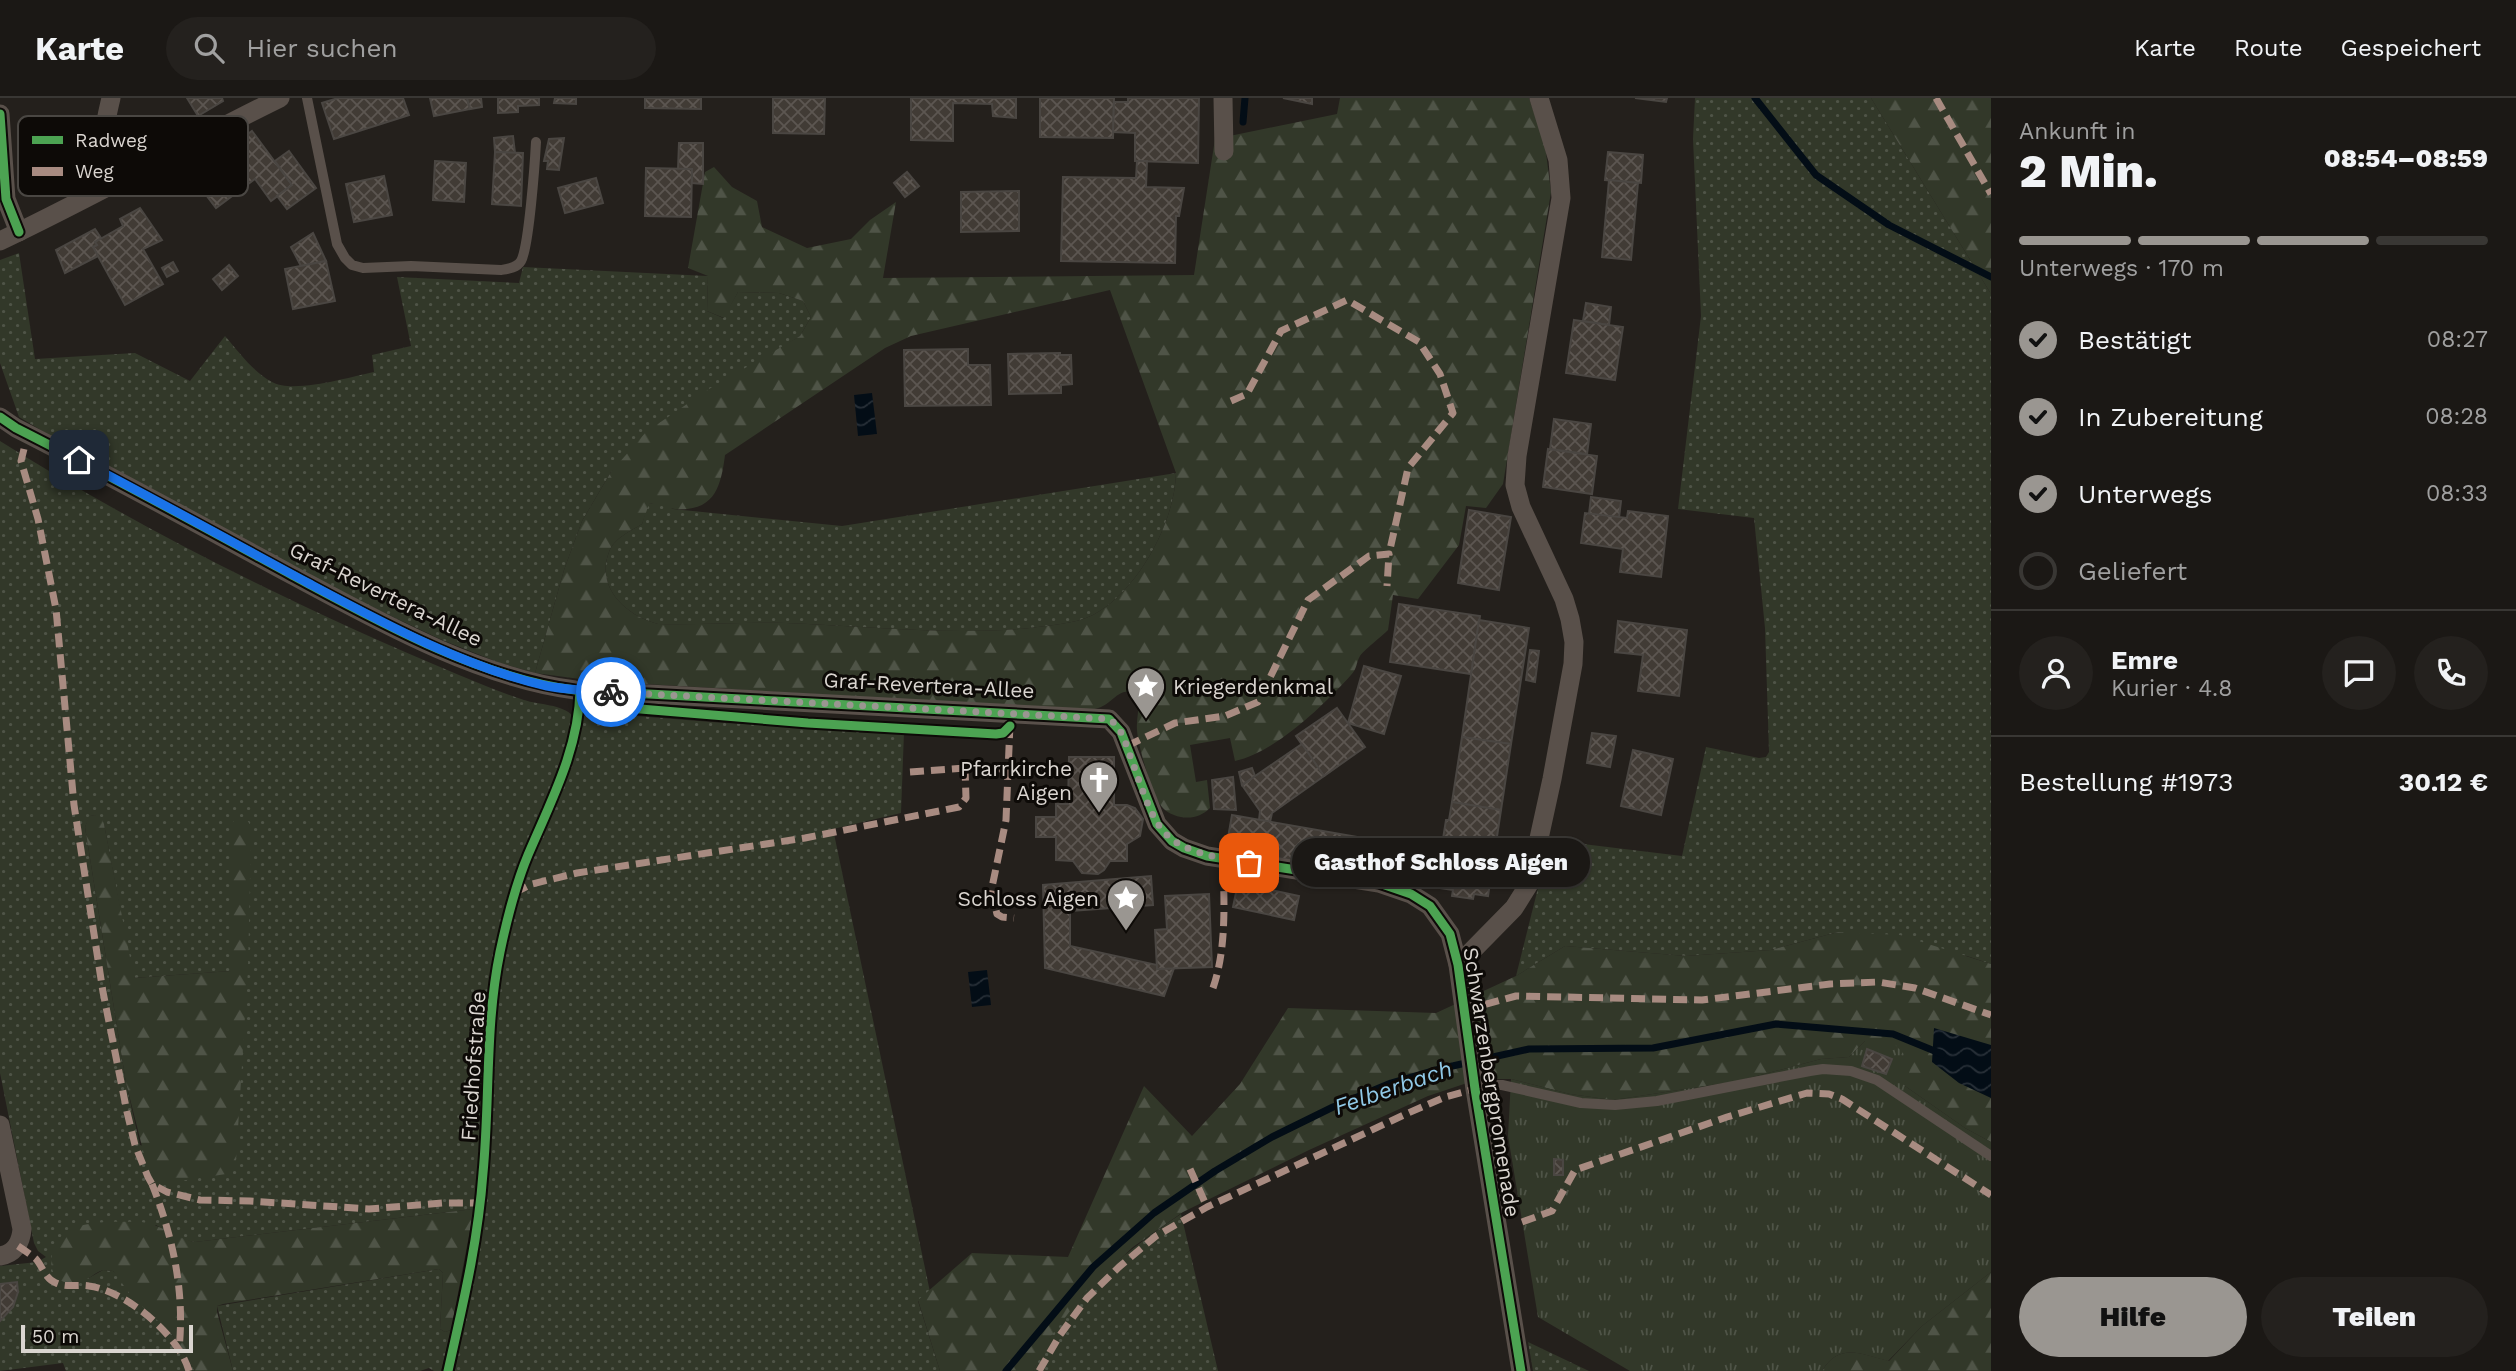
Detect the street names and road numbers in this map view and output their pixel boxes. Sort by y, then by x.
street label: Graf-Revertera-Allee [286,536,486,652]
street label: Graf-Revertera-Allee [823,667,1035,703]
street label: Schwarzenbergpromenade [1458,945,1526,1219]
street label: Friedhofstraße [455,990,491,1142]

